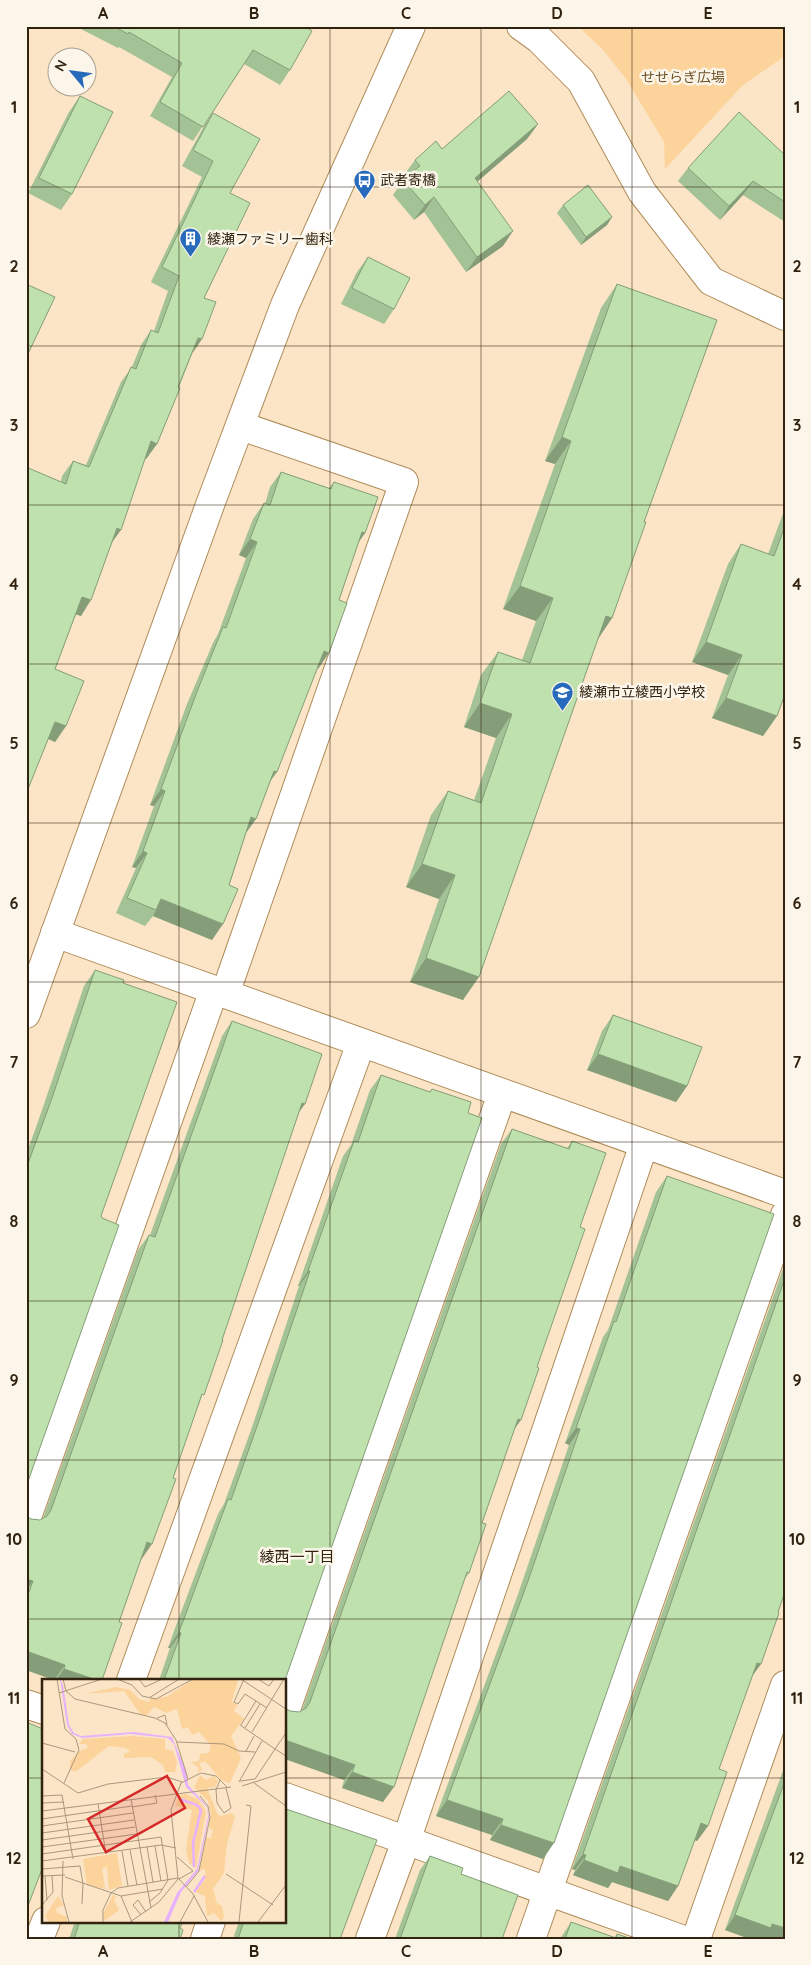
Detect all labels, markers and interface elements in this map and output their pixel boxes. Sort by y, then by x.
text: A [98,3,109,23]
text: B [249,3,259,23]
text: C [401,3,411,23]
text: D [551,3,563,23]
text: E [703,3,713,23]
north arrow [48,48,98,98]
text: N [50,57,71,75]
park label: せせらぎ広場 [641,68,725,86]
text: 1 [11,97,17,117]
text: 1 [794,97,800,117]
bus stop icon: 武者寄橋 [352,168,376,199]
place label: 武者寄橋 [380,171,436,189]
building icon: 綾瀬ファミリー歯科 [179,227,203,258]
place label: 綾瀬ファミリー歯科 [207,230,333,248]
text: 2 [9,256,19,276]
text: 2 [792,256,802,276]
text: 3 [10,415,18,435]
text: 3 [793,415,801,435]
text: 4 [9,574,19,594]
text: 4 [792,574,802,594]
school or university icon: 綾瀬市立綾西小学校 [551,680,575,711]
place label: 綾瀬市立綾西小学校 [579,683,705,701]
text: 5 [9,733,19,753]
text: 5 [792,733,802,753]
text: 6 [10,893,19,913]
text: 6 [793,893,802,913]
text: 7 [10,1052,19,1072]
text: 7 [793,1052,802,1072]
text: 8 [10,1211,19,1231]
text: 8 [793,1211,802,1231]
text: 9 [9,1370,19,1390]
text: 9 [792,1370,802,1390]
text: 10 [6,1529,22,1549]
text: 10 [789,1529,805,1549]
district label: 綾西一丁目 [259,1547,335,1566]
inset map [42,1679,286,1922]
text: 11 [8,1688,20,1708]
text: 11 [791,1688,803,1708]
text: 12 [6,1848,22,1868]
text: 12 [789,1848,805,1868]
text: A [98,1941,109,1961]
text: B [249,1941,259,1961]
text: C [401,1941,411,1961]
text: D [551,1941,563,1961]
text: E [703,1941,713,1961]

